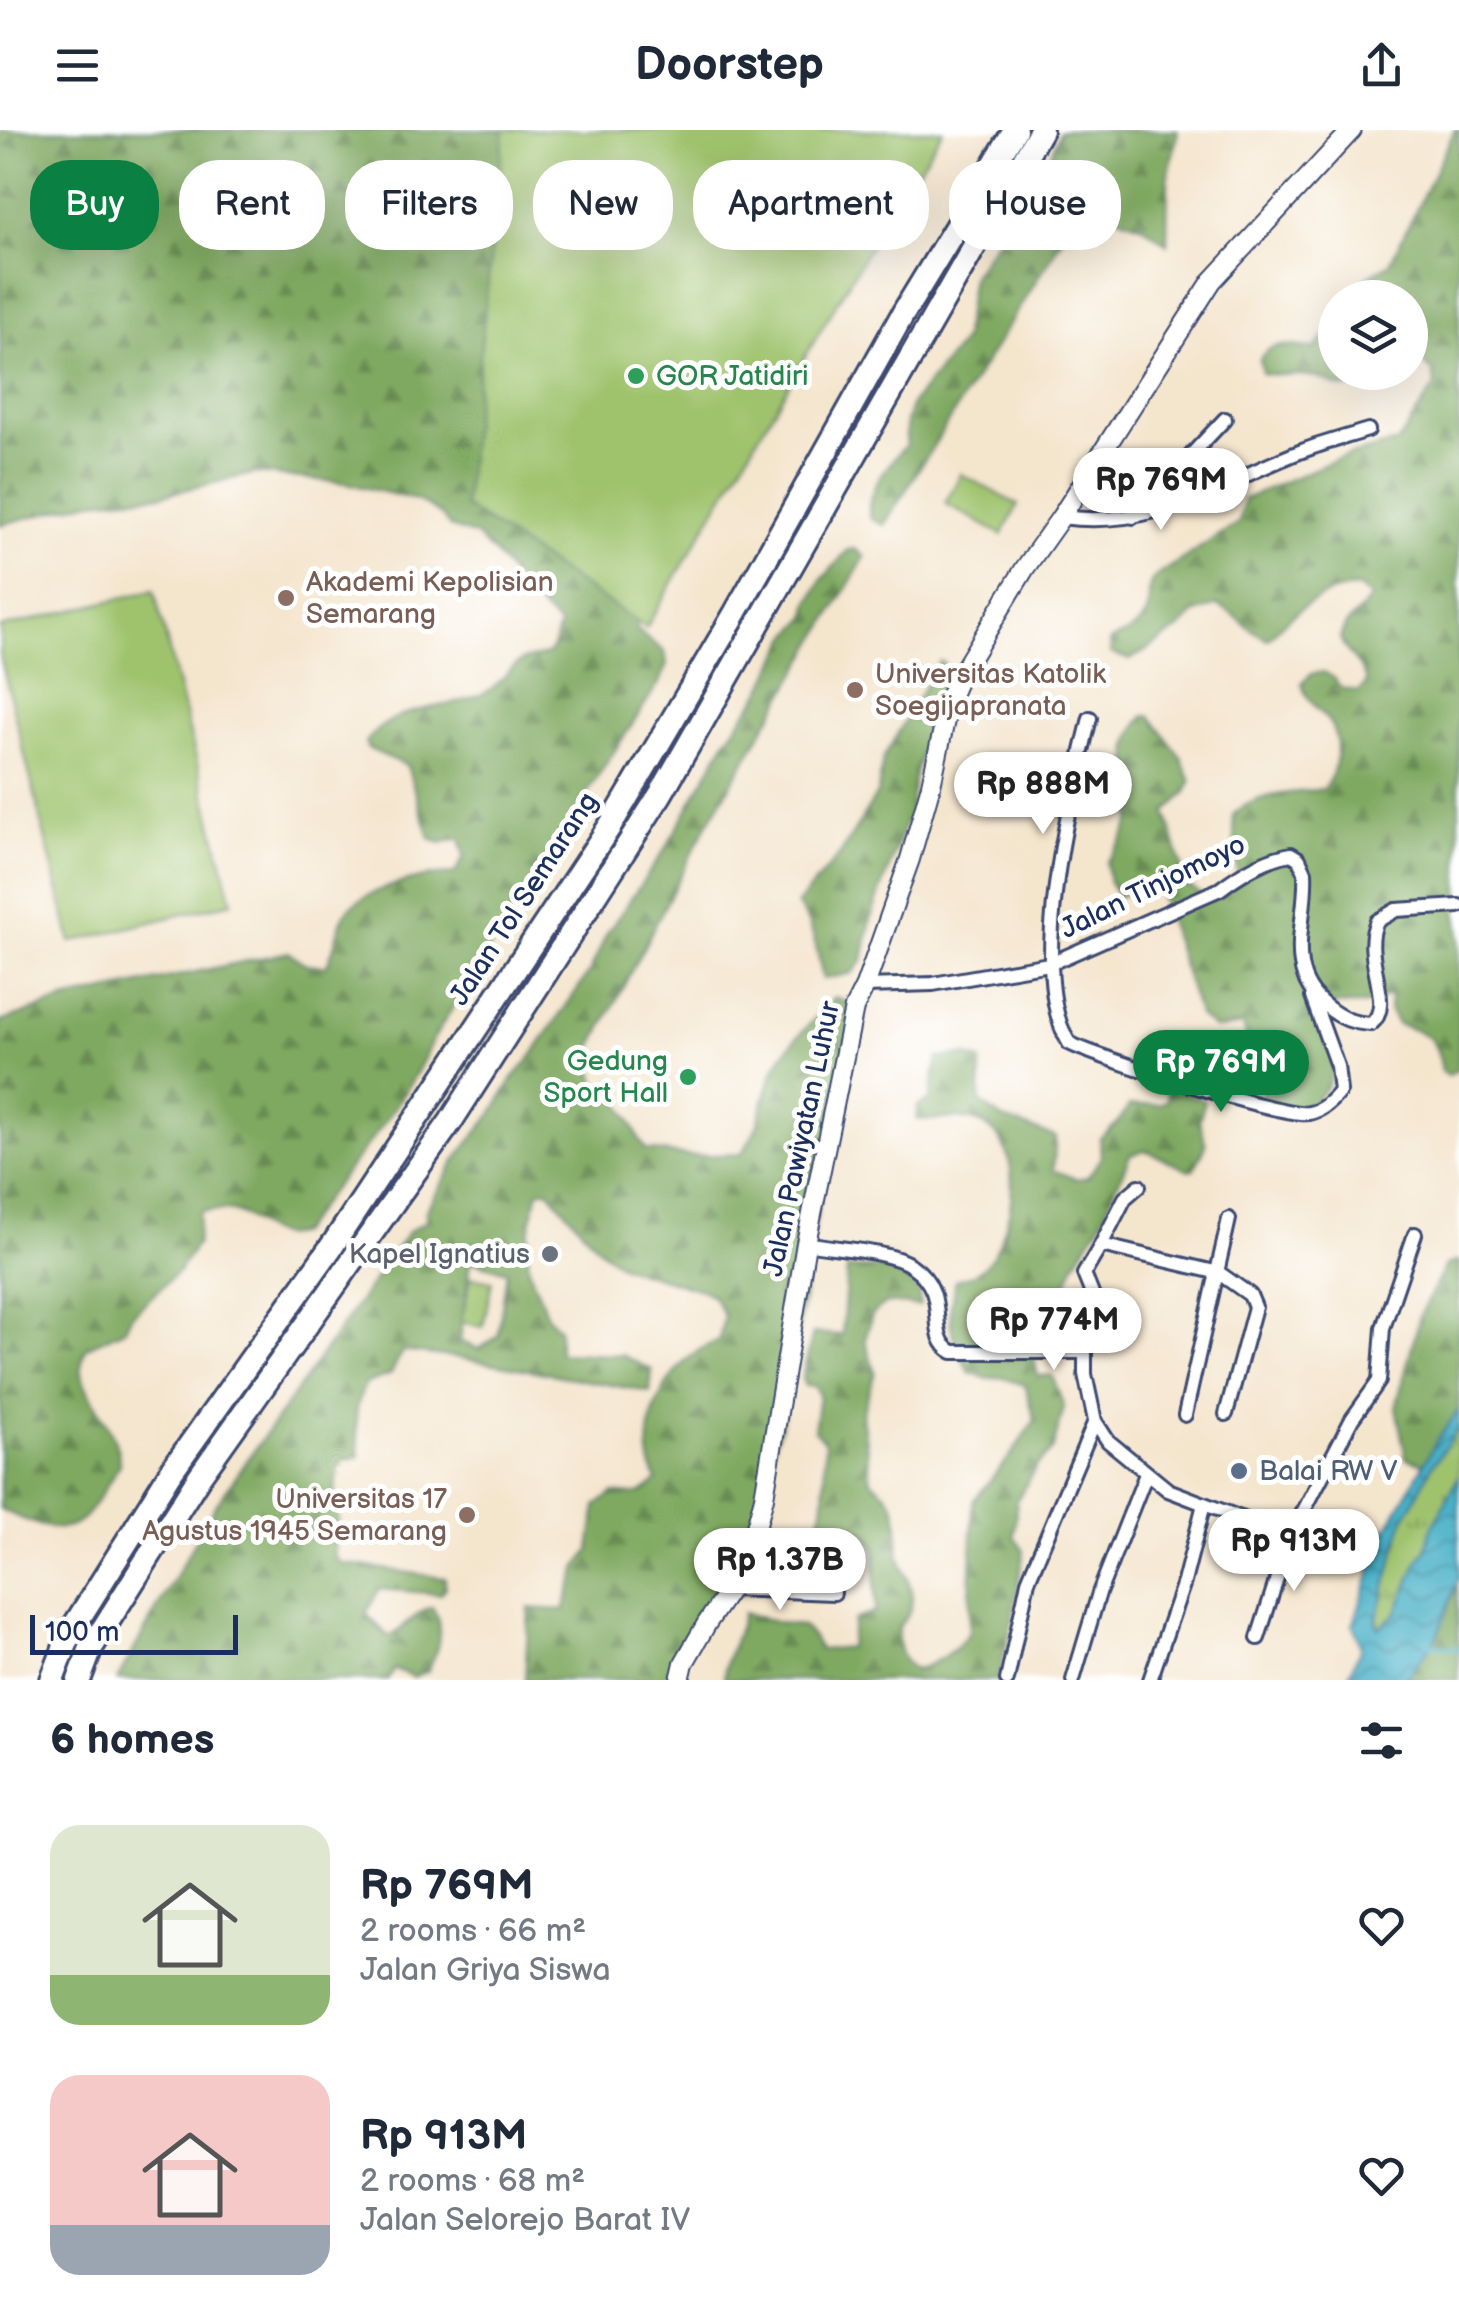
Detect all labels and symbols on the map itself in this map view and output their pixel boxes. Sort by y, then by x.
place label: GOR Jatidiri [656,360,809,393]
marker: GOR Jatidiri [625,365,647,387]
pin: Rp 769M [1069,448,1253,533]
place label: Akademi Kepolisian Semarang [306,566,553,631]
marker: Akademi Kepolisian Semarang [275,587,297,609]
place label: Universitas Katolik Soegijapranata [875,658,1106,723]
marker: Universitas Katolik Soegijapranata [844,679,866,701]
pin: Rp 888M [951,752,1135,837]
street label: Jalan Tol Semarang [443,786,605,1012]
street label: Jalan Tinjomoyo [1055,828,1251,946]
street label: Jalan Pawiyatan Luhur [757,998,847,1280]
pin: Rp 769M [1129,1030,1313,1115]
place label: Gedung Sport Hall [544,1045,668,1110]
marker: Gedung Sport Hall [677,1066,699,1088]
place label: Kapel Ignatius [349,1238,530,1271]
marker: Kapel Ignatius [539,1243,561,1265]
pin: Rp 774M [962,1288,1146,1373]
place label: Balai RW V [1259,1455,1398,1488]
marker: Balai RW V [1228,1460,1250,1482]
place label: Universitas 17 Agustus 1945 Semarang [142,1483,447,1548]
marker: Universitas 17 Agustus 1945 Semarang [456,1504,478,1526]
pin: Rp 913M [1202,1509,1386,1594]
pin: Rp 1.37B [677,1528,883,1613]
scale bar [30,1610,238,1654]

